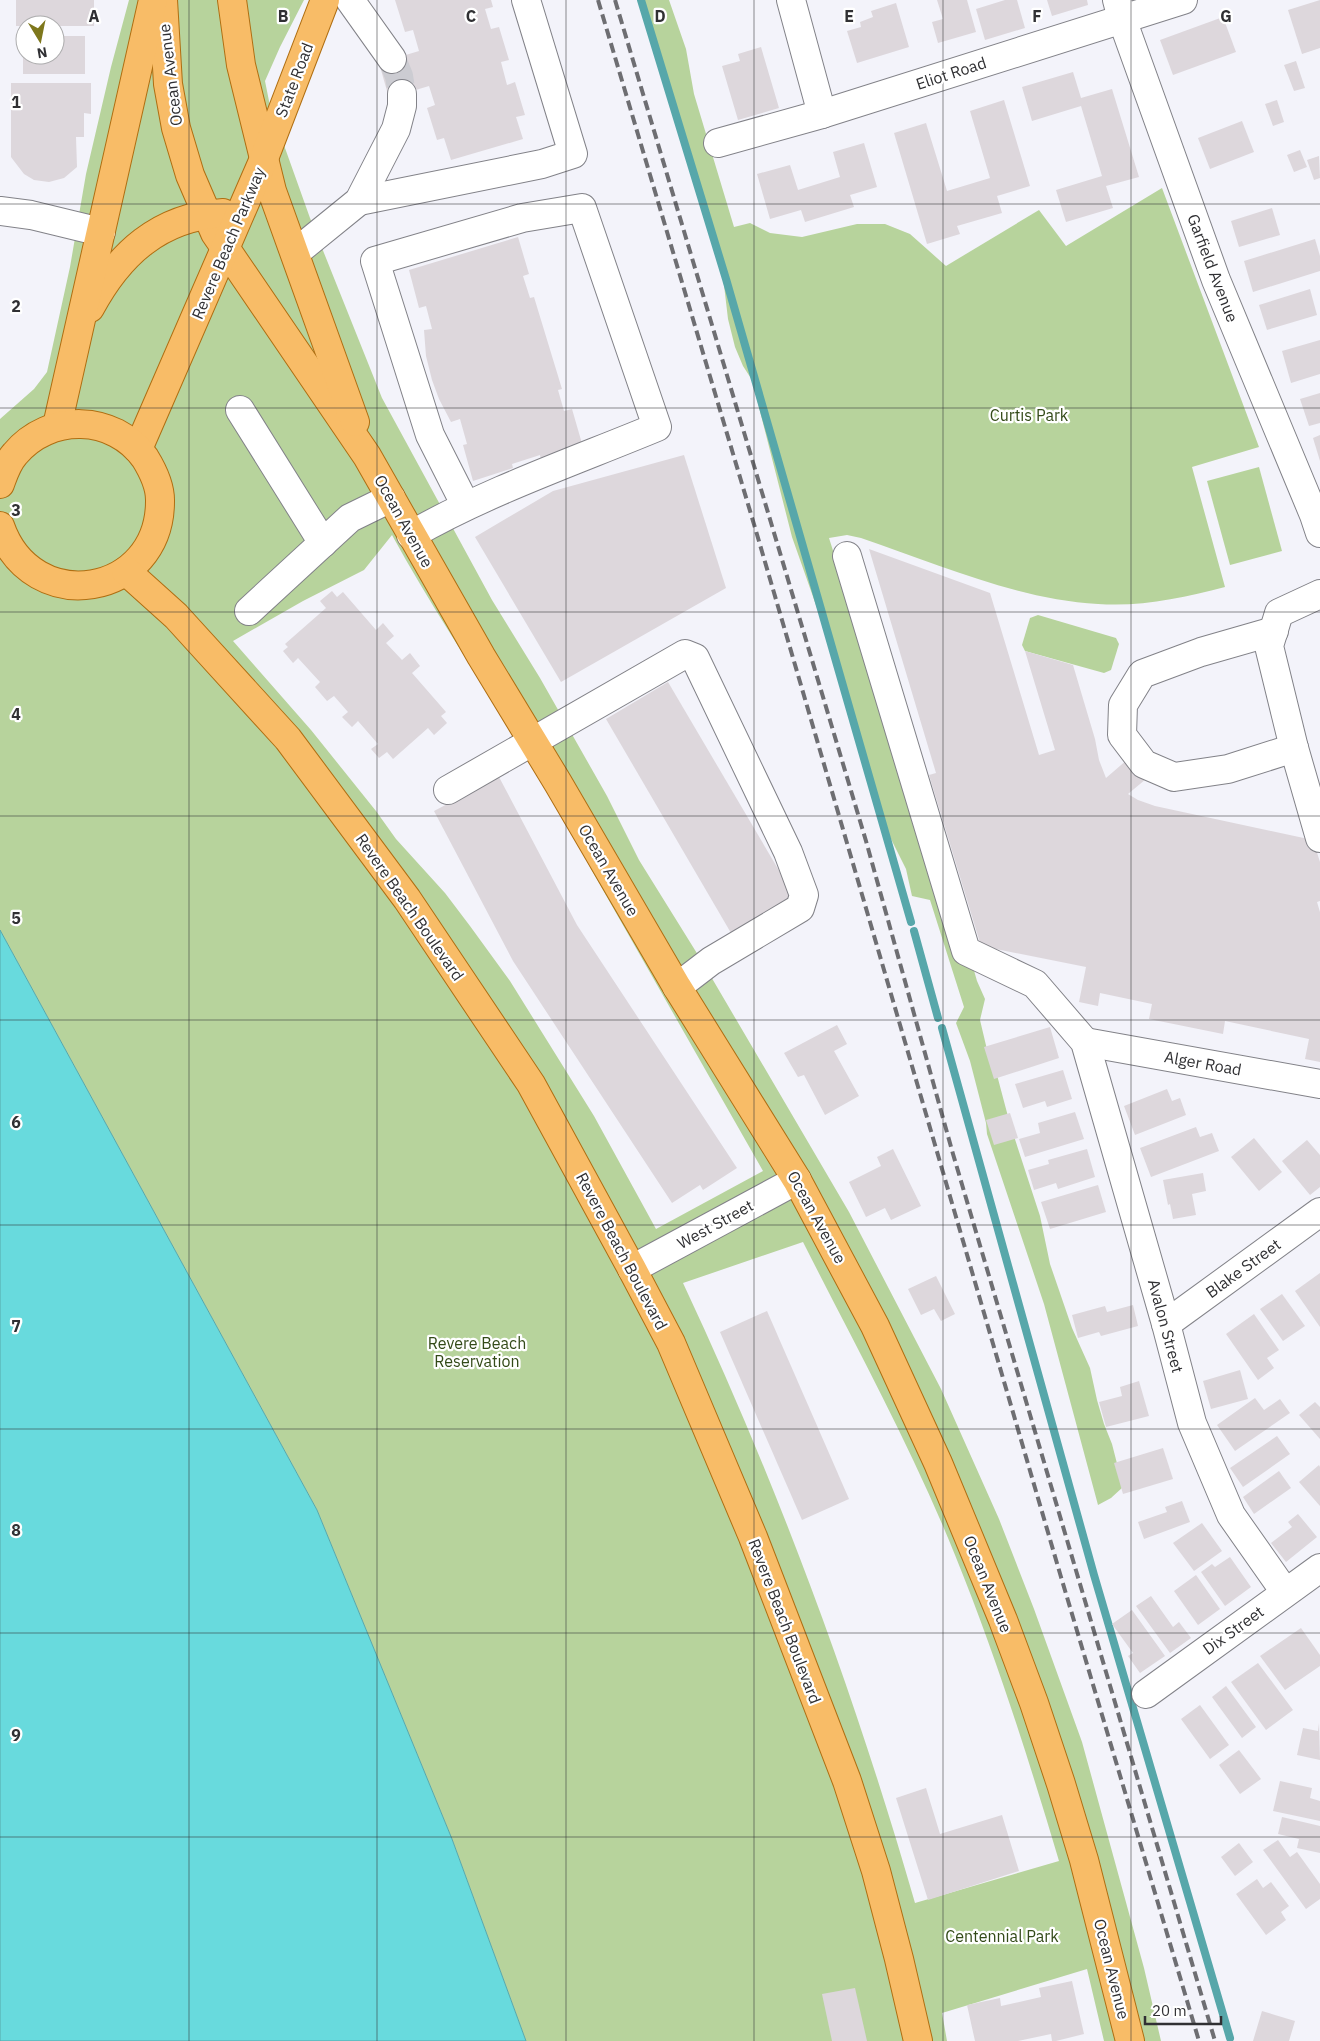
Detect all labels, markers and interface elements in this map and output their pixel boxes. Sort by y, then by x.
text: A [89,6,100,26]
text: B [278,6,289,26]
text: C [466,6,476,26]
text: D [654,6,666,26]
text: E [844,6,854,26]
text: F [1032,6,1042,26]
text: G [1220,6,1232,26]
north arrow [15,15,65,65]
street label: Ocean Avenue [154,23,186,127]
street label: State Road [271,40,317,120]
text: N [36,43,49,63]
street label: Eliot Road [913,52,989,94]
text: 1 [11,92,21,112]
street label: Revere Beach Parkway [187,164,269,322]
street label: Garfield Avenue [1183,211,1243,325]
text: 2 [11,296,21,316]
park label: Curtis Park [990,405,1069,425]
street label: Ocean Avenue [370,471,438,571]
text: 3 [11,500,21,520]
text: 4 [11,704,21,724]
street label: Ocean Avenue [575,820,643,920]
street label: Revere Beach Boulevard [352,830,468,984]
text: 5 [11,908,21,928]
street label: Alger Road [1163,1046,1243,1080]
text: 6 [11,1112,21,1132]
street label: Ocean Avenue [783,1167,851,1267]
street label: Revere Beach Boulevard [572,1169,672,1333]
street label: West Street [674,1195,756,1253]
street label: Blake Street [1202,1234,1284,1302]
street label: Avalon Street [1144,1277,1188,1375]
text: 7 [11,1316,21,1336]
park label: Revere Beach Reservation [428,1333,526,1371]
text: 8 [11,1520,21,1540]
street label: Ocean Avenue [959,1533,1017,1636]
street label: Revere Beach Boulevard [744,1536,826,1706]
street label: Dix Street [1199,1601,1267,1659]
text: 9 [11,1725,21,1745]
street label: Ocean Avenue [1090,1917,1134,2022]
park label: Centennial Park [945,1926,1059,1946]
scale bar [1145,1994,1221,2026]
text: 20 m [1152,2001,1187,2020]

